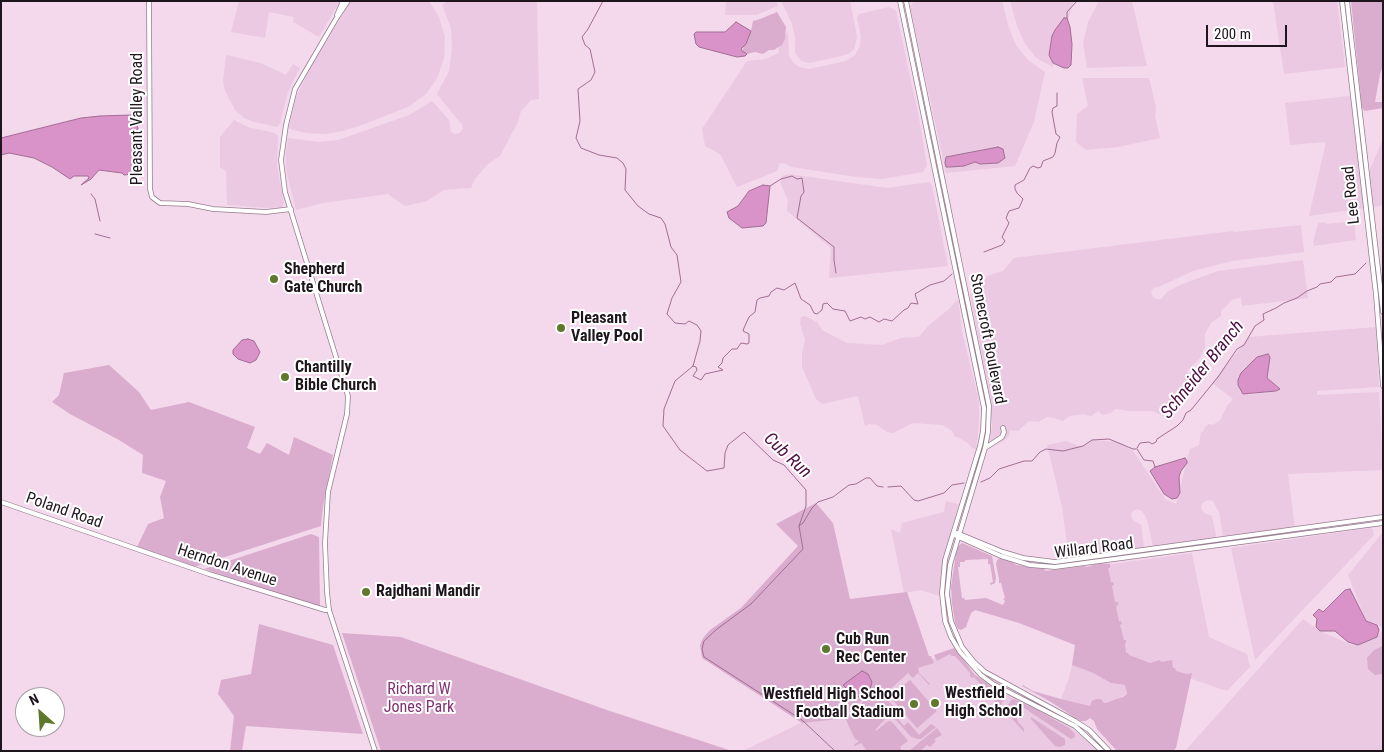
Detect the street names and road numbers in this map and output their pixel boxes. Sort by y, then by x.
street label: Pleasant Valley Road [128,53,148,185]
street label: Lee Road [1339,165,1365,225]
street label: Stonecroft Boulevard [965,272,1009,406]
street label: Poland Road [23,489,105,533]
street label: Willard Road [1053,535,1135,563]
street label: Herndon Avenue [175,541,279,591]

